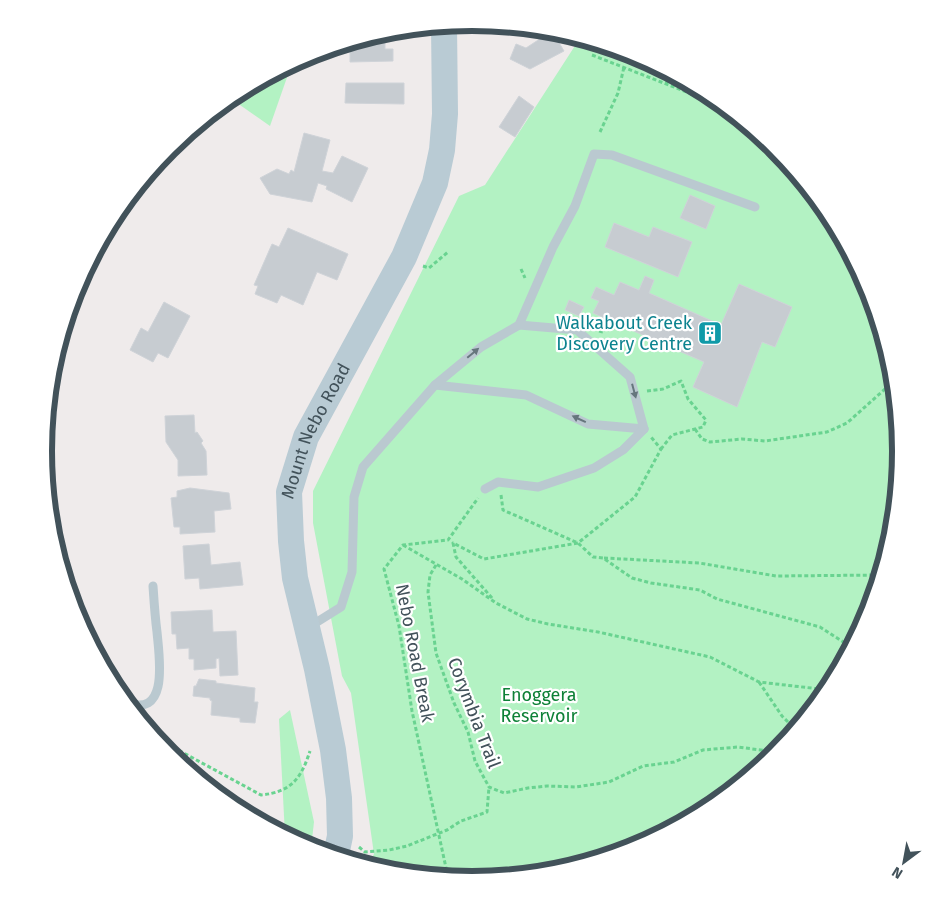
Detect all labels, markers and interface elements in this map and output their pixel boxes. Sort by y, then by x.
place label: Walkabout Creek Discovery Centre [556,312,693,355]
building icon: Walkabout Creek Discovery Centre [697,320,723,346]
one-way arrow [466,348,479,359]
street label: Mount Nebo Road [277,359,355,501]
one-way arrow [630,383,638,398]
one-way arrow [572,415,586,423]
street label: Nebo Road Break [391,582,439,725]
street label: Corymbia Trail [443,654,505,772]
park label: Enoggera Reservoir [501,684,578,727]
north arrow [879,837,929,887]
text: N [889,863,906,882]

